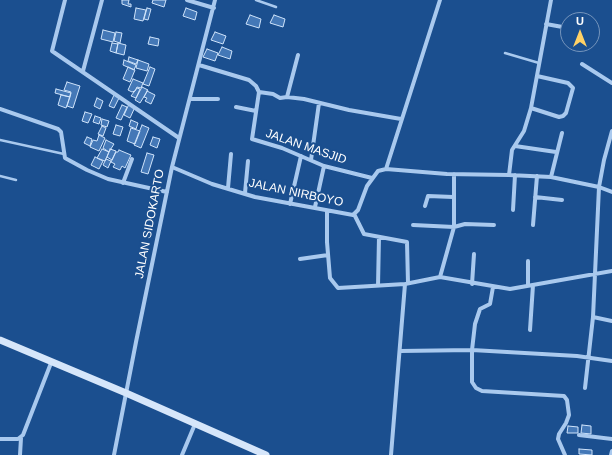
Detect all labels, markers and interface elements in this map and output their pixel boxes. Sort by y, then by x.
north arrow [560,12,600,52]
text: U [576,15,584,27]
street label: JALAN MASJID [264,126,348,168]
street label: JALAN SIDOKARTO [132,168,168,280]
street label: JALAN NIRBOYO [248,176,344,210]

